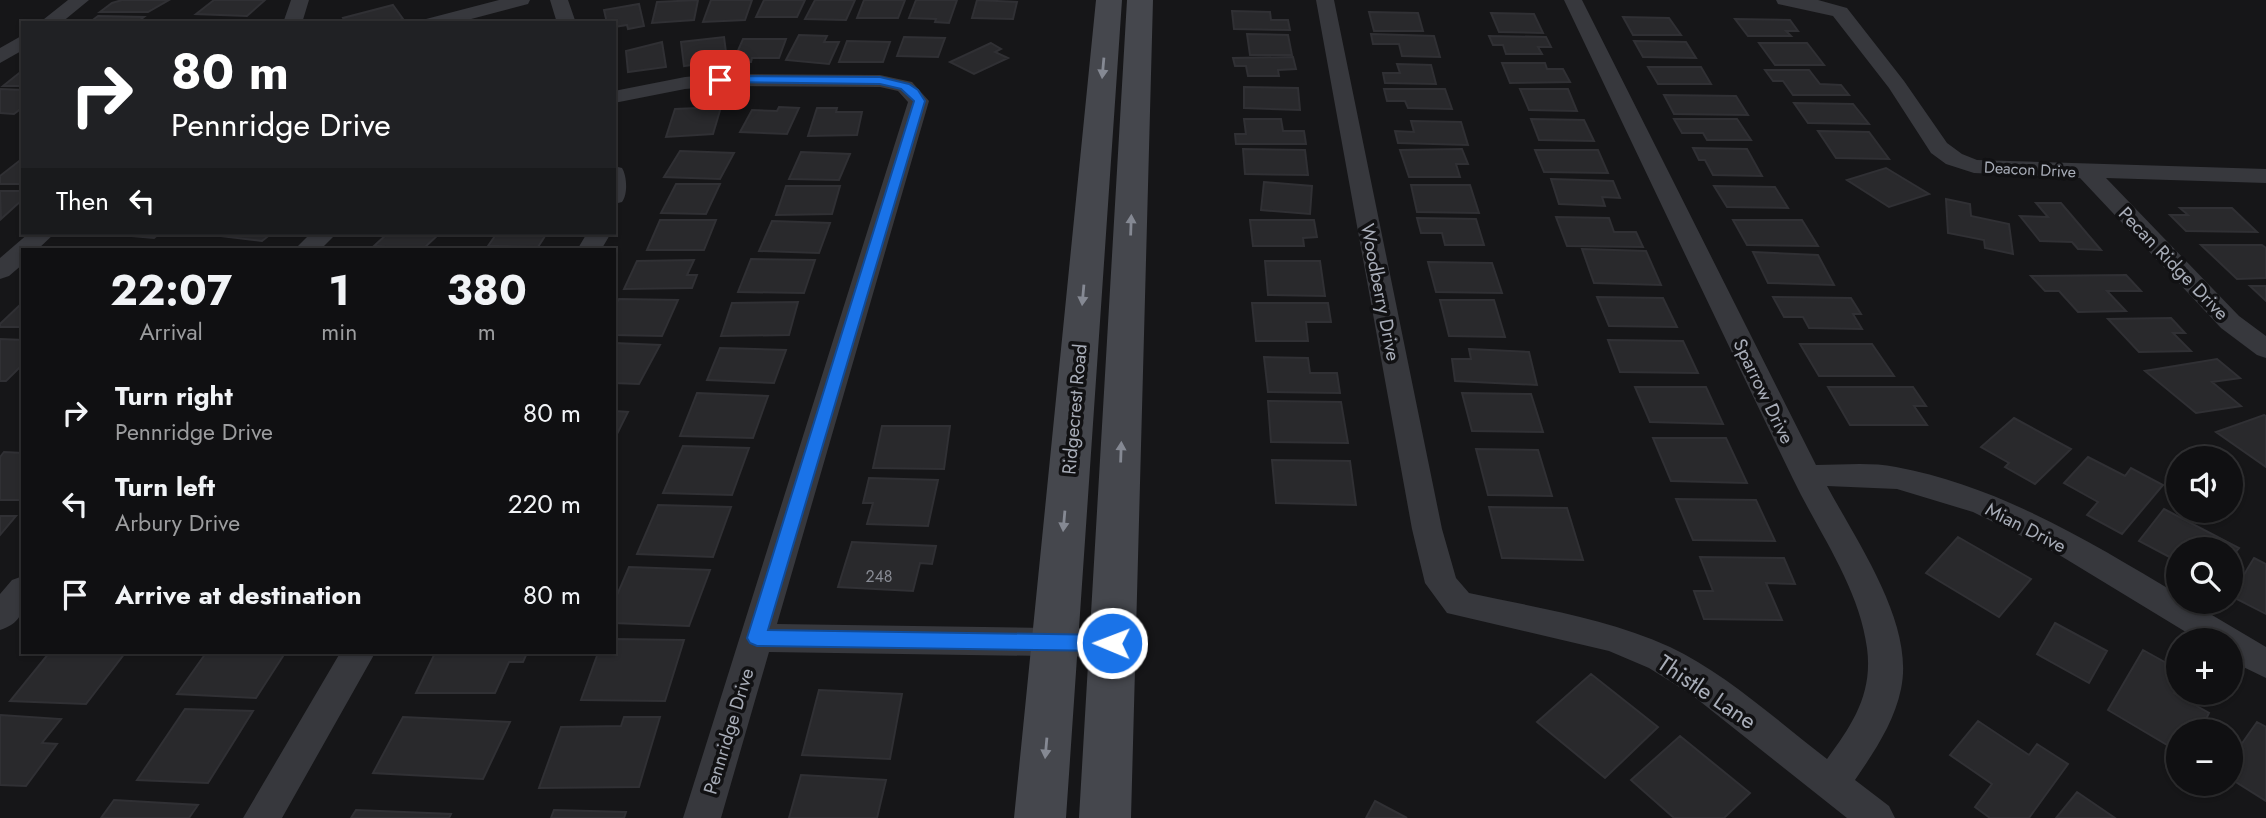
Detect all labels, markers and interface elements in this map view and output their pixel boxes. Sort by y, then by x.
text: 80 m [171,37,289,107]
icon: right [56,49,147,140]
pin [690,50,750,110]
one-way arrow [1097,57,1108,79]
icon: arrive [701,61,739,99]
text: Pennridge Drive [171,102,391,148]
street label: Deacon Drive [1983,156,2076,183]
text: Then [56,182,109,220]
icon: left [123,182,161,220]
street label: Pecan Ridge Drive [2112,201,2235,326]
one-way arrow [1125,214,1136,236]
street label: Woodberry Drive [1354,221,1407,363]
text: 22:07 [110,260,232,321]
text: 1 [329,260,350,321]
text: 380 [447,260,527,321]
one-way arrow [1077,284,1088,306]
text: Arrival [139,315,203,349]
text: min [321,315,357,349]
text: m [478,315,496,349]
street label: Sparrow Drive [1726,334,1801,449]
street label: Ridgecrest Road [1055,343,1094,475]
text: Turn right [115,377,233,415]
icon: right [56,394,94,432]
text: 80 m [523,394,581,432]
text: Pennridge Drive [115,415,273,449]
one-way arrow [1115,441,1126,463]
map controls [2166,446,2243,796]
button: sound [2166,446,2243,523]
text: Turn left [115,468,215,506]
icon: left [56,485,94,523]
text: 220 m [508,485,581,523]
street label: Mian Drive [1981,496,2071,559]
text: Arbury Drive [115,506,240,540]
one-way arrow [1058,511,1069,533]
button: search [2166,537,2243,614]
house number: 248 [865,565,893,588]
icon: arrive [56,576,94,614]
text: Arrive at destination [115,576,362,614]
text: 80 m [523,576,581,614]
position arrow [1075,606,1149,680]
button: + [2166,628,2243,705]
street label: Thistle Lane [1651,646,1763,738]
street label: Pennridge Drive [697,665,761,797]
button: − [2166,719,2243,796]
one-way arrow [1040,737,1051,759]

